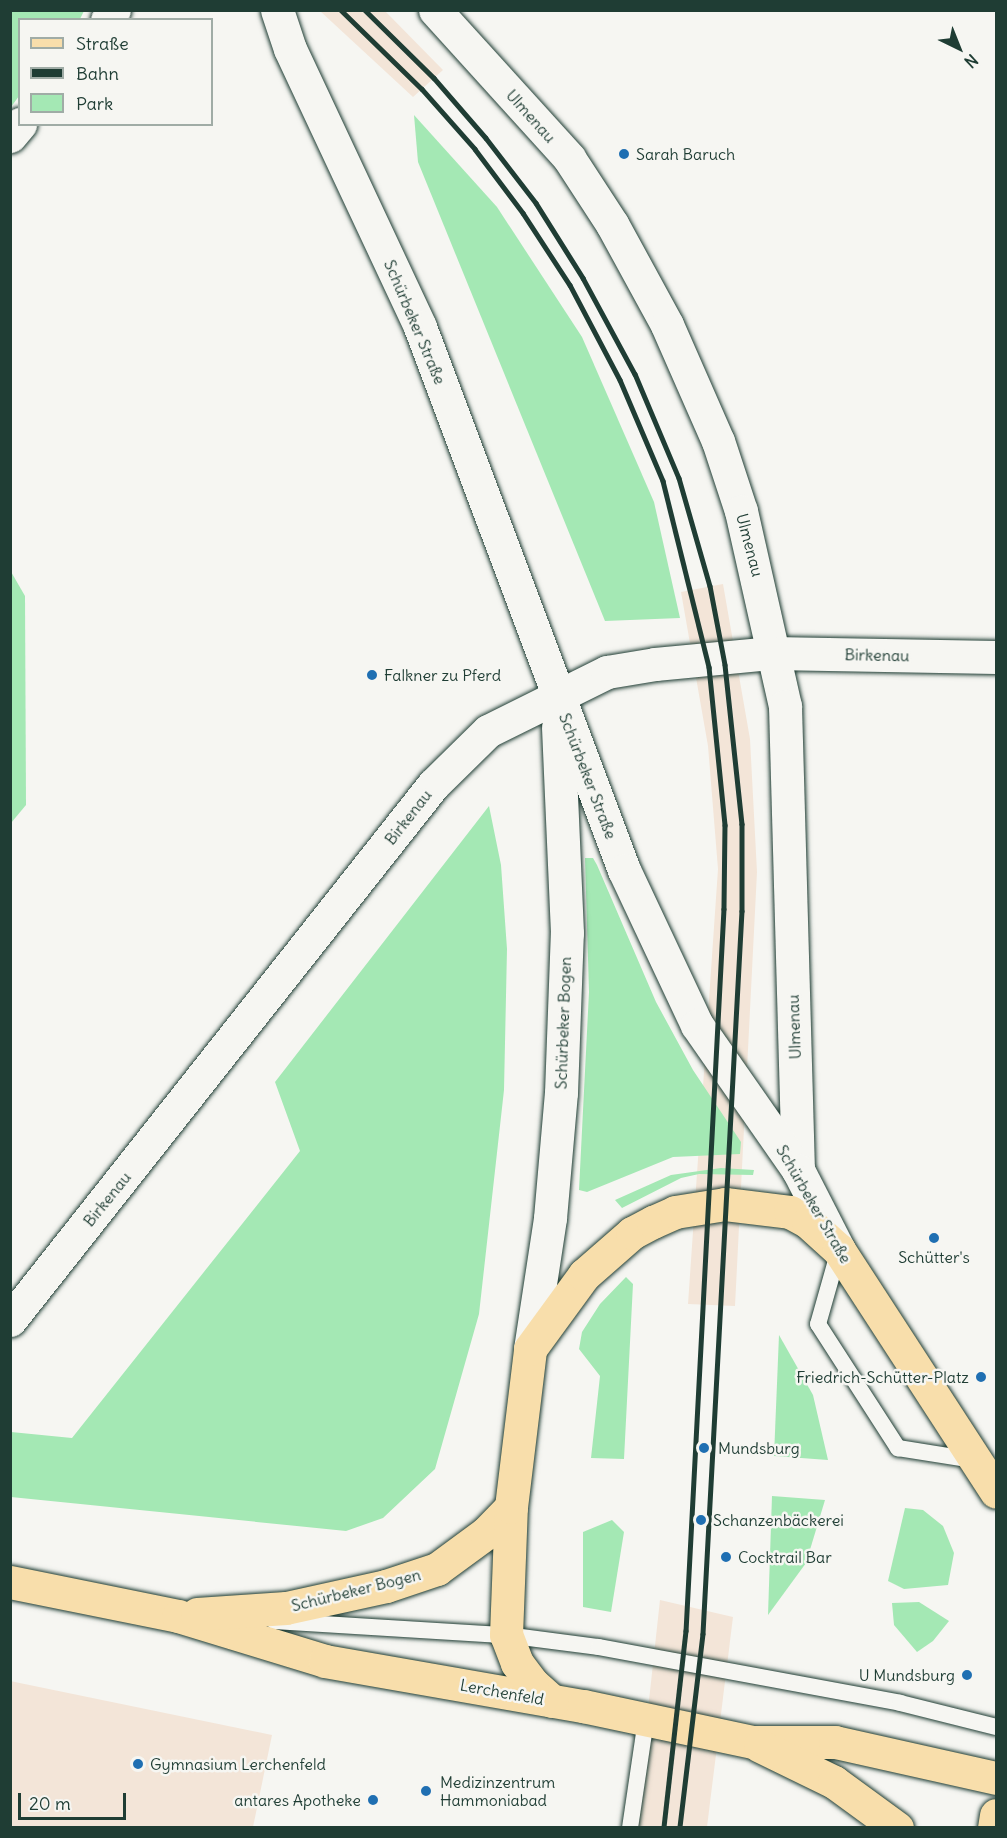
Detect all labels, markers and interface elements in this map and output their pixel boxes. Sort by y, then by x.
legend [18,18,213,126]
north arrow [929,18,989,78]
text: Straße [76,32,129,55]
text: N [960,50,982,72]
text: Bahn [76,62,119,85]
street label: Ulmenau [502,86,560,146]
text: Park [76,92,113,115]
place label: Sarah Baruch [636,144,735,164]
marker: Sarah Baruch [617,147,631,161]
street label: Schürbeker Straße [380,257,450,387]
street label: Ulmenau [732,511,768,579]
street label: Birkenau [844,645,910,665]
place label: Falkner zu Pferd [384,665,501,685]
marker: Falkner zu Pferd [365,668,379,682]
street label: Schürbeker Straße [555,710,621,842]
street label: Birkenau [380,786,436,848]
street label: Schürbeker Bogen [551,956,575,1090]
street label: Ulmenau [783,994,805,1060]
street label: Schürbeker Straße [772,1141,856,1267]
street label: Birkenau [79,1168,135,1230]
marker: Schütter's [927,1231,941,1245]
place label: Schütter's [898,1247,970,1267]
place label: Friedrich-Schütter-Platz [796,1367,969,1387]
marker: Friedrich-Schütter-Platz [974,1370,988,1384]
place label: Mundsburg [718,1438,800,1458]
marker: Mundsburg [695,1439,713,1457]
place label: Schanzenbäckerei [713,1510,844,1530]
marker: Schanzenbäckerei [694,1513,708,1527]
place label: Cocktrail Bar [738,1547,832,1567]
marker: Cocktrail Bar [719,1550,733,1564]
street label: Schürbeker Bogen [289,1565,423,1615]
place label: U Mundsburg [859,1665,955,1685]
marker: U Mundsburg [960,1668,974,1682]
street label: Lerchenfeld [459,1675,545,1709]
place label: Gymnasium Lerchenfeld [150,1754,326,1774]
marker: Gymnasium Lerchenfeld [131,1757,145,1771]
place label: Medizinzentrum Hammoniabad [440,1772,555,1810]
scale bar [21,1781,129,1819]
marker: Medizinzentrum Hammoniabad [417,1782,435,1800]
place label: antares Apotheke [234,1790,361,1810]
text: 20 m [29,1792,71,1815]
marker: antares Apotheke [366,1793,380,1807]

